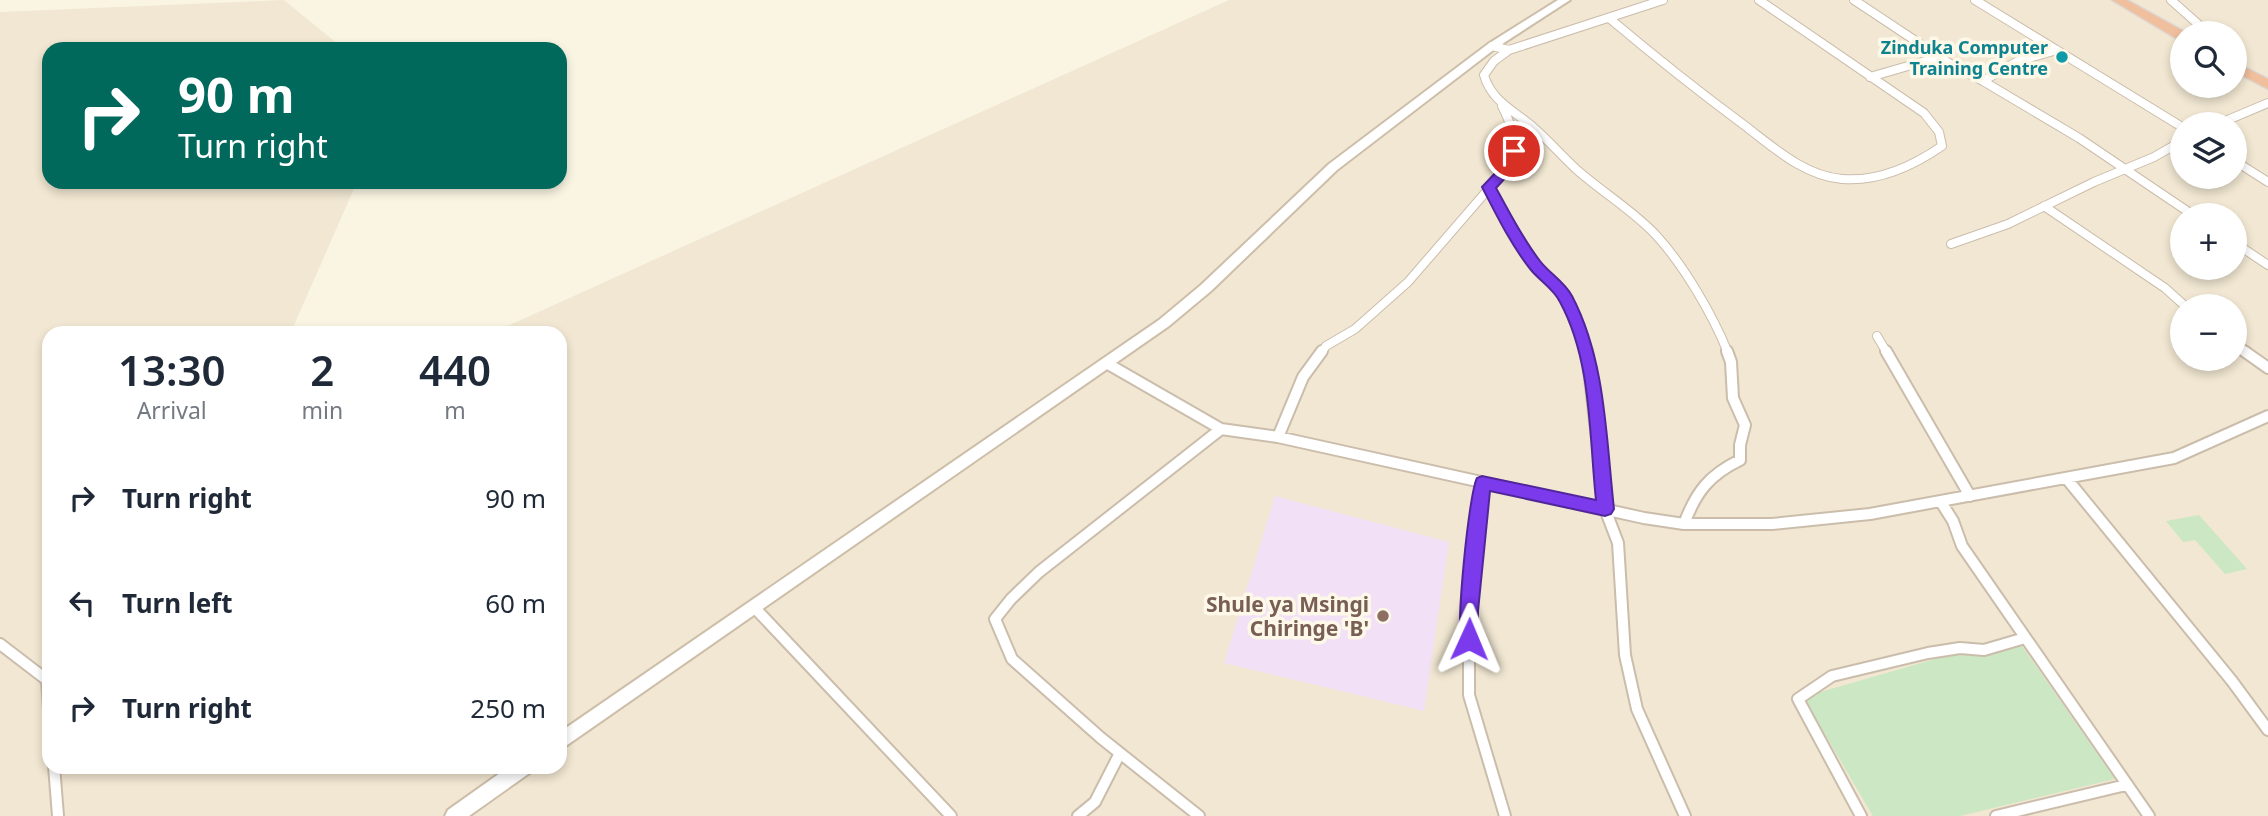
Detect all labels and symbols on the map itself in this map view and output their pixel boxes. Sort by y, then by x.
place label: Zinduka Computer Training Centre [1881,35,2048,80]
marker: Zinduka Computer Training Centre [2054,49,2070,65]
pin [1484,121,1544,181]
place label: Shule ya Msingi Chiringe 'B' [1206,590,1369,642]
position arrow [1432,602,1506,676]
marker: Shule ya Msingi Chiringe 'B' [1375,608,1391,624]

